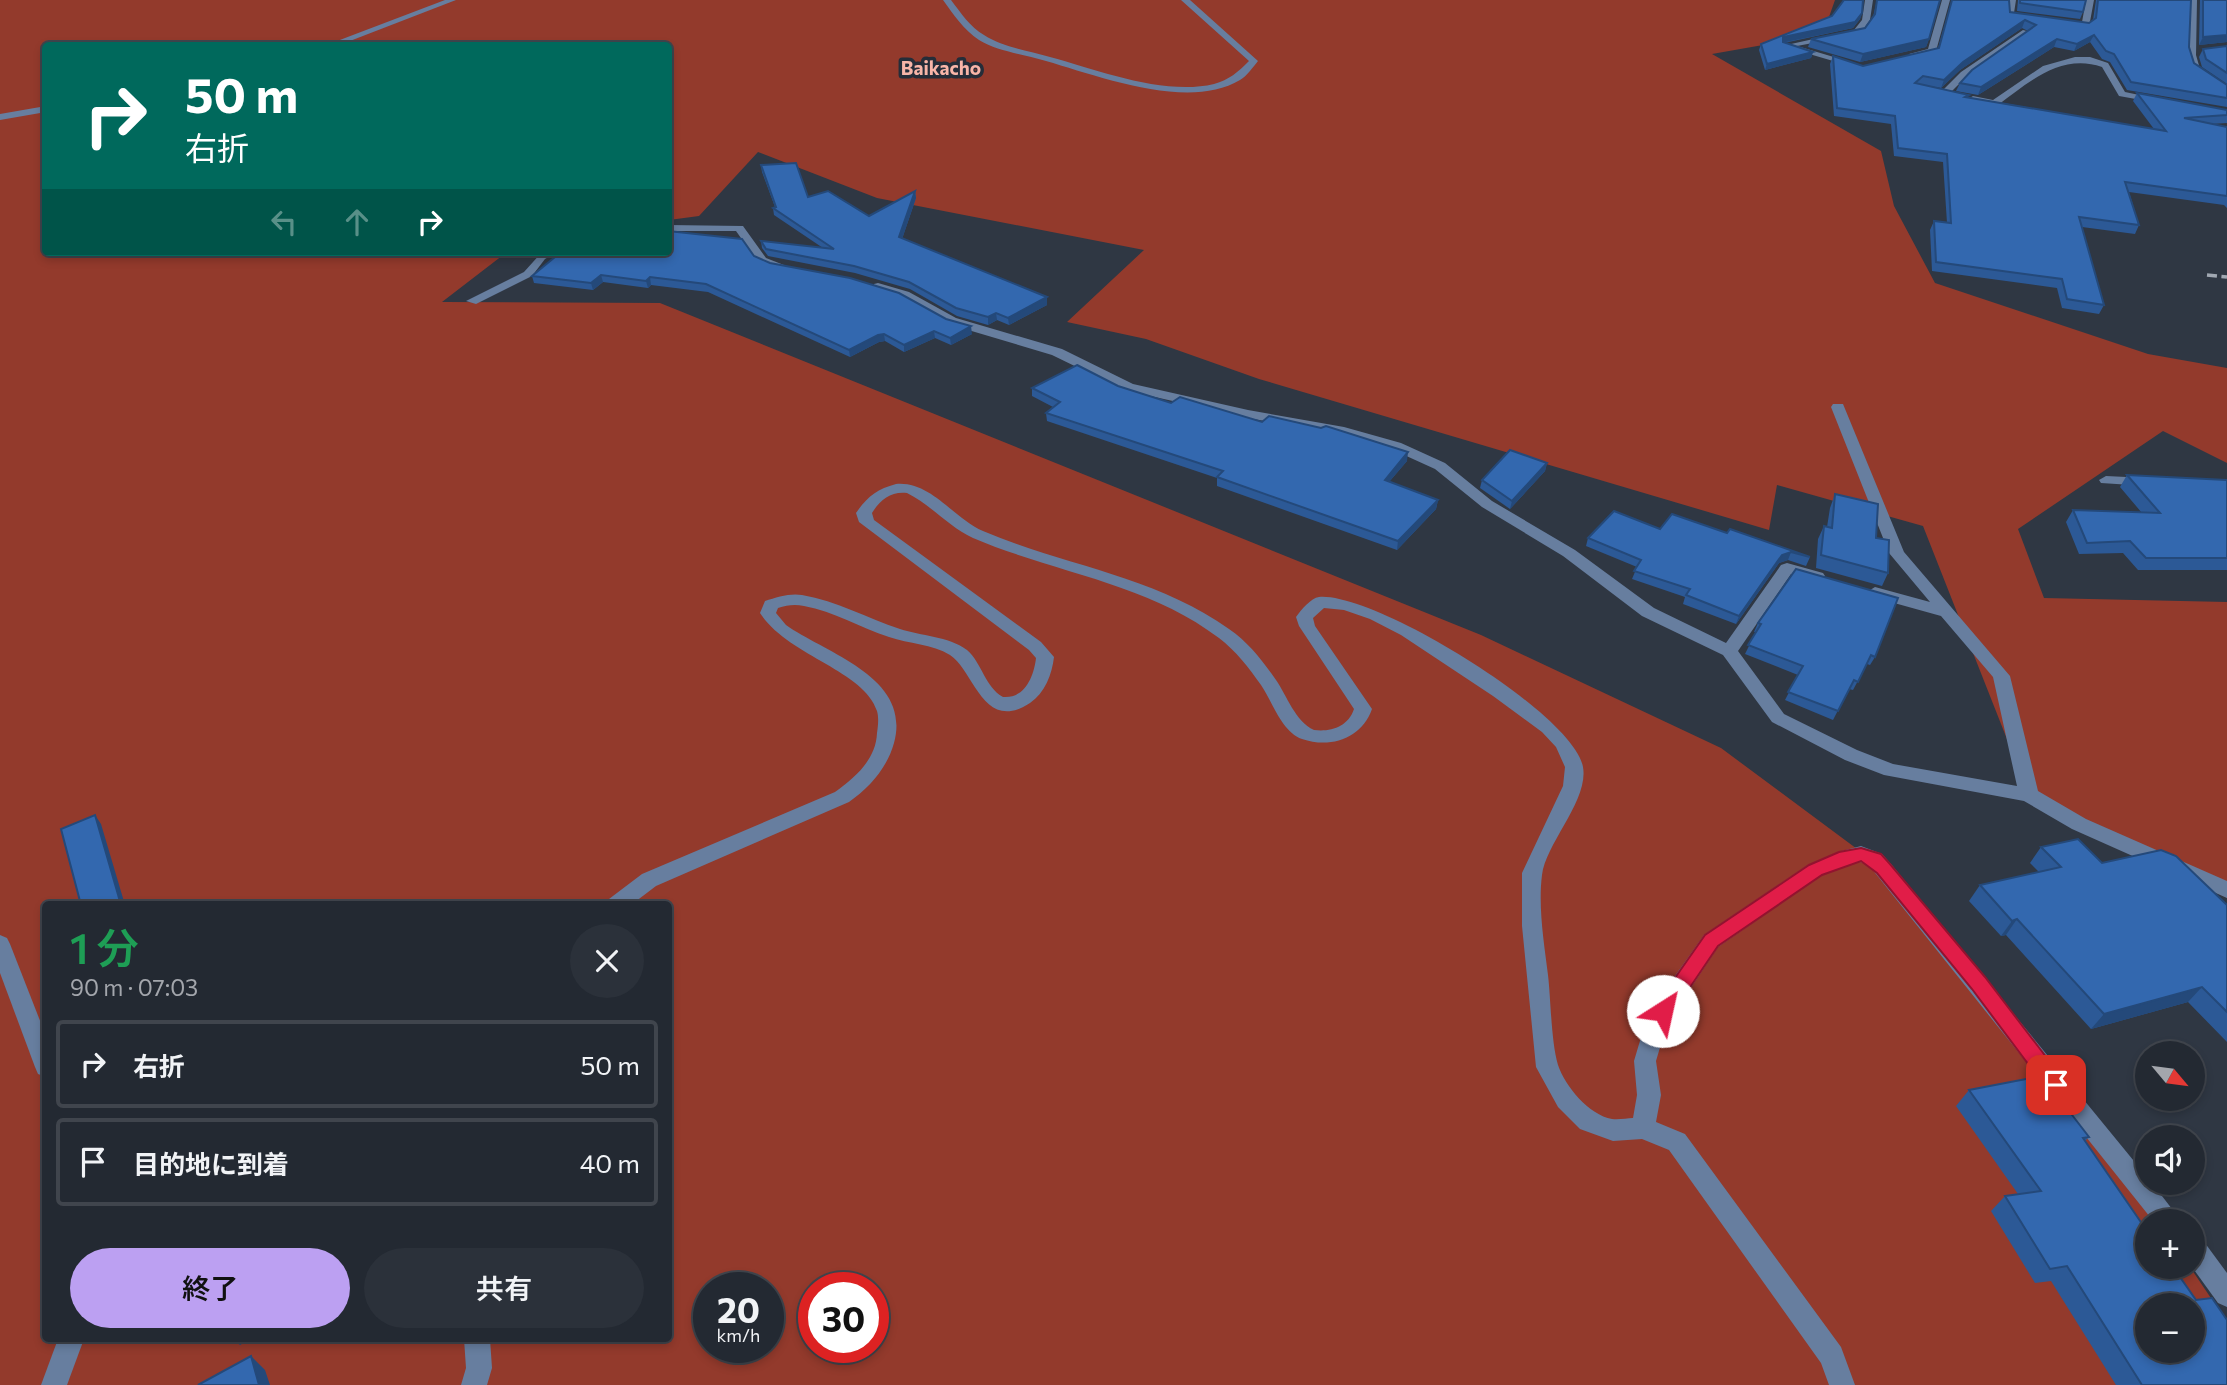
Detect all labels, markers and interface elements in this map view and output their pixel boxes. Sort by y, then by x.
district label: Baikacho [901,56,981,79]
text: 50 m [185,63,298,123]
icon: right [70,70,161,161]
text: 右折 [185,127,249,167]
icon: left [265,203,303,241]
icon: ahead [338,203,376,241]
icon: right [411,203,449,241]
text: 1 分 [70,921,139,973]
button: close [570,924,644,998]
text: 90 m · 07:03 [70,973,198,1001]
position arrow [1626,974,1700,1048]
north arrow [2135,1041,2205,1111]
map controls [2135,1041,2205,1363]
icon: right [74,1045,112,1083]
text: 50 m [580,1049,640,1080]
text: 右折 [133,1050,185,1081]
pin [2026,1055,2086,1115]
icon: arrive [2037,1066,2075,1104]
button: sound [2135,1125,2205,1195]
icon: arrive [74,1143,112,1181]
text: 40 m [580,1147,640,1178]
text: 目的地に到着 [133,1148,289,1179]
button: + [2135,1209,2205,1279]
button: 終了 [70,1248,350,1328]
button: 共有 [364,1248,644,1328]
speed limit sign: 30 [798,1272,889,1363]
text: 20 [717,1287,760,1330]
button: − [2135,1293,2205,1363]
text: km/h [717,1324,760,1346]

